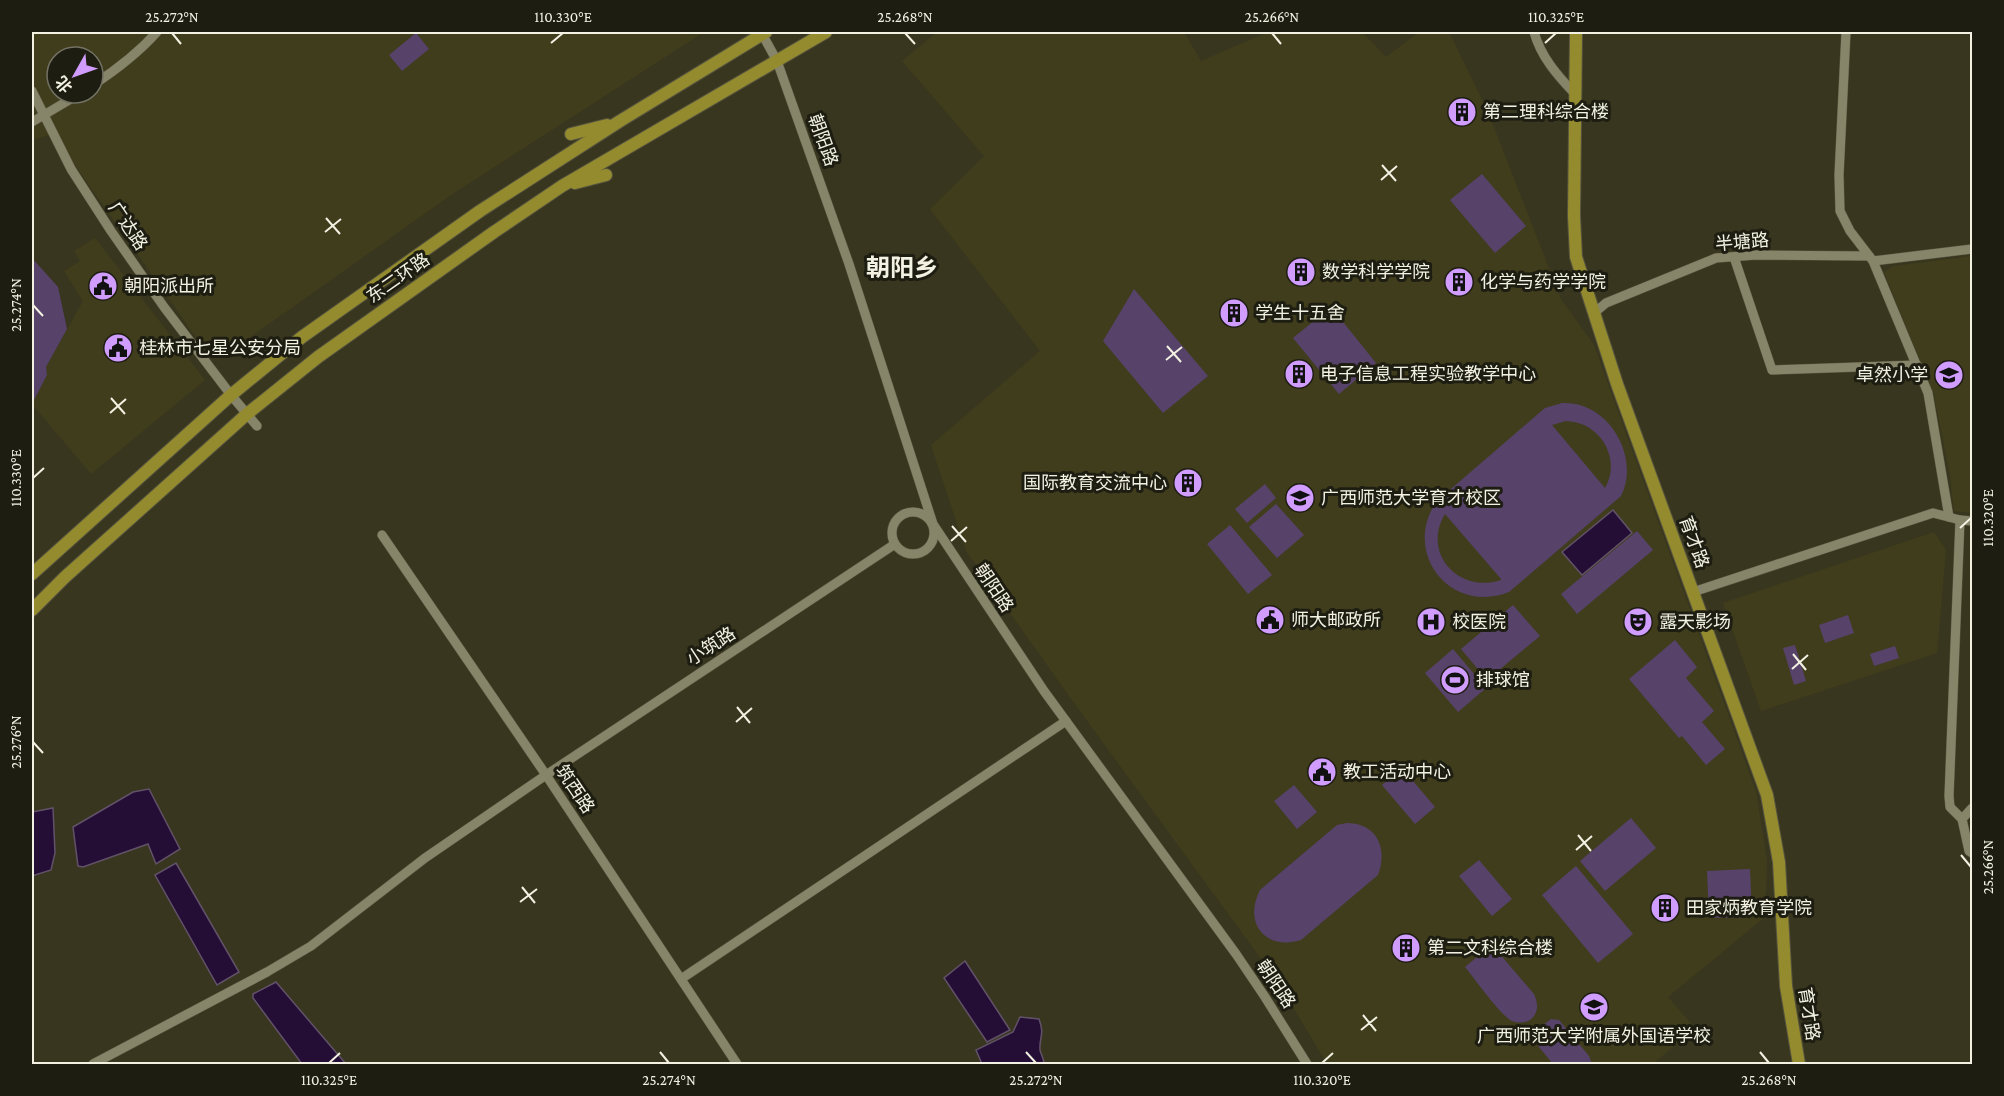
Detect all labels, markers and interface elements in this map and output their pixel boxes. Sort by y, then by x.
text: 25.272°N [145,9,199,25]
text: 110.330°E [534,9,592,25]
text: 25.268°N [877,9,933,25]
text: 25.266°N [1245,9,1299,25]
text: 110.325°E [1528,9,1584,25]
north arrow [45,45,105,105]
text: 北 [52,73,76,96]
building icon: 第二理科综合楼 [1446,96,1478,128]
place label: 第二理科综合楼 [1483,102,1609,122]
street label: 朝阳路 [804,111,842,169]
street label: 广达路 [105,198,151,254]
street label: 半塘路 [1714,230,1770,254]
street label: 东二环路 [363,249,433,307]
district label: 朝阳乡 [866,254,938,281]
building icon: 数学科学学院 [1285,256,1317,288]
place label: 数学科学学院 [1322,262,1430,282]
building icon: 化学与药学学院 [1443,266,1475,298]
public building icon: 朝阳派出所 [87,270,119,302]
place label: 化学与药学学院 [1480,272,1606,292]
place label: 朝阳派出所 [124,276,214,296]
text: 25.274°N [8,278,24,332]
building icon: 学生十五舍 [1218,297,1250,329]
place label: 学生十五舍 [1255,303,1345,323]
public building icon: 桂林市七星公安分局 [102,332,134,364]
place label: 桂林市七星公安分局 [139,338,301,358]
building icon: 电子信息工程实验教学中心 [1283,358,1315,390]
school or university icon: 卓然小学 [1933,359,1965,391]
place label: 电子信息工程实验教学中心 [1320,364,1536,384]
place label: 卓然小学 [1856,365,1928,385]
text: 110.330°E [8,449,24,507]
building icon: 国际教育交流中心 [1172,467,1204,499]
place label: 国际教育交流中心 [1023,473,1167,493]
school or university icon: 广西师范大学育才校区 [1284,482,1316,514]
place label: 广西师范大学育才校区 [1321,488,1501,508]
text: 110.320°E [1980,489,1996,547]
street label: 育才路 [1675,513,1713,571]
street label: 朝阳路 [971,560,1017,616]
public building icon: 师大邮政所 [1254,604,1286,636]
hospital icon: 校医院 [1415,606,1447,638]
theatre icon: 露天影场 [1622,606,1654,638]
place label: 师大邮政所 [1291,610,1381,630]
place label: 校医院 [1452,612,1506,632]
place label: 露天影场 [1659,612,1731,632]
street label: 小筑路 [683,623,739,669]
sports icon: 排球馆 [1439,664,1471,696]
place label: 排球馆 [1476,670,1530,690]
text: 25.276°N [8,715,24,769]
public building icon: 教工活动中心 [1306,756,1338,788]
street label: 筑西路 [552,761,598,817]
place label: 教工活动中心 [1343,762,1451,782]
text: 25.266°N [1980,840,1996,894]
building icon: 田家炳教育学院 [1649,892,1681,924]
place label: 田家炳教育学院 [1686,898,1812,918]
building icon: 第二文科综合楼 [1390,932,1422,964]
place label: 第二文科综合楼 [1427,938,1553,958]
street label: 朝阳路 [1253,956,1299,1012]
street label: 育才路 [1795,986,1823,1042]
school or university icon: 广西师范大学附属外国语学校 [1578,991,1610,1023]
place label: 广西师范大学附属外国语学校 [1477,1026,1711,1046]
text: 110.325°E [301,1072,357,1088]
text: 25.274°N [642,1072,696,1088]
text: 25.272°N [1009,1072,1063,1088]
text: 110.320°E [1293,1072,1351,1088]
text: 25.268°N [1741,1072,1797,1088]

